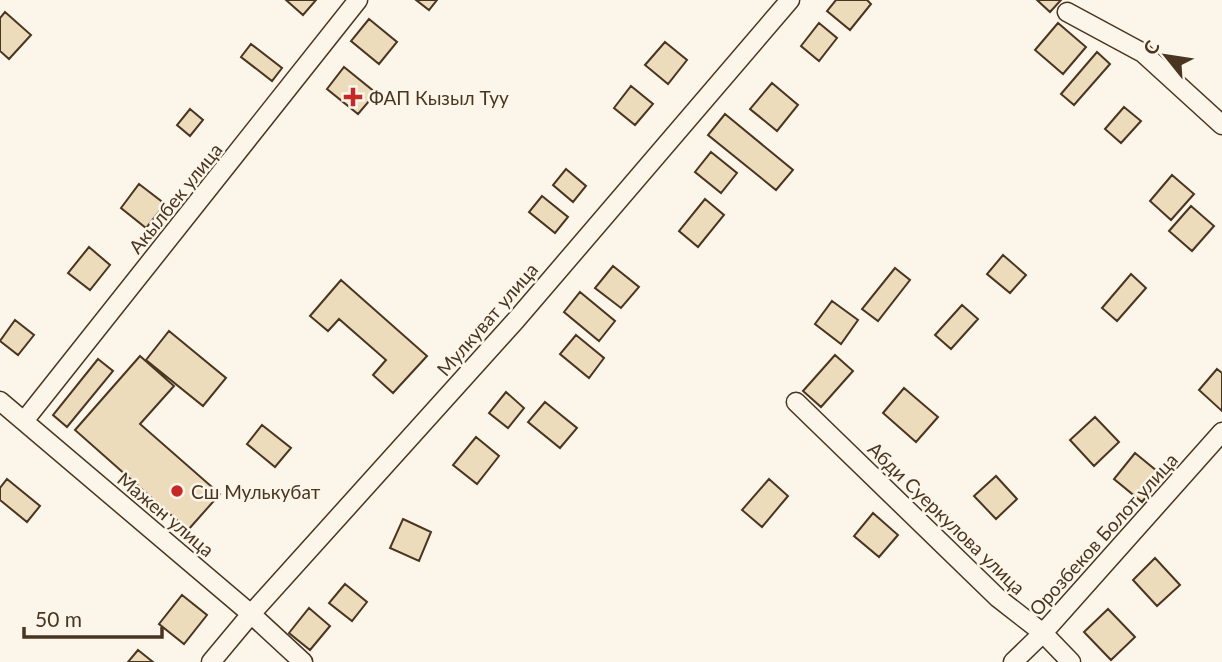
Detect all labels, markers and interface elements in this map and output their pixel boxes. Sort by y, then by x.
north arrow [1131,21,1201,91]
text: С [1138,36,1164,58]
place label: ФАП Кызыл Туу [369,86,509,109]
marker: ФАП Кызыл Туу [343,87,363,107]
street label: Акылбек улица [124,138,226,258]
street label: Мулкуват улица [432,258,542,380]
street label: Абди Суеркулова улица [864,437,1030,599]
street label: Орозбеков Болот улица [1024,448,1182,620]
street label: Мажен улица [113,467,219,561]
place label: Сш Мулькубат [191,480,321,503]
marker: Сш Мулькубат [169,483,185,499]
scale bar [24,596,163,640]
text: 50 m [35,606,82,631]

